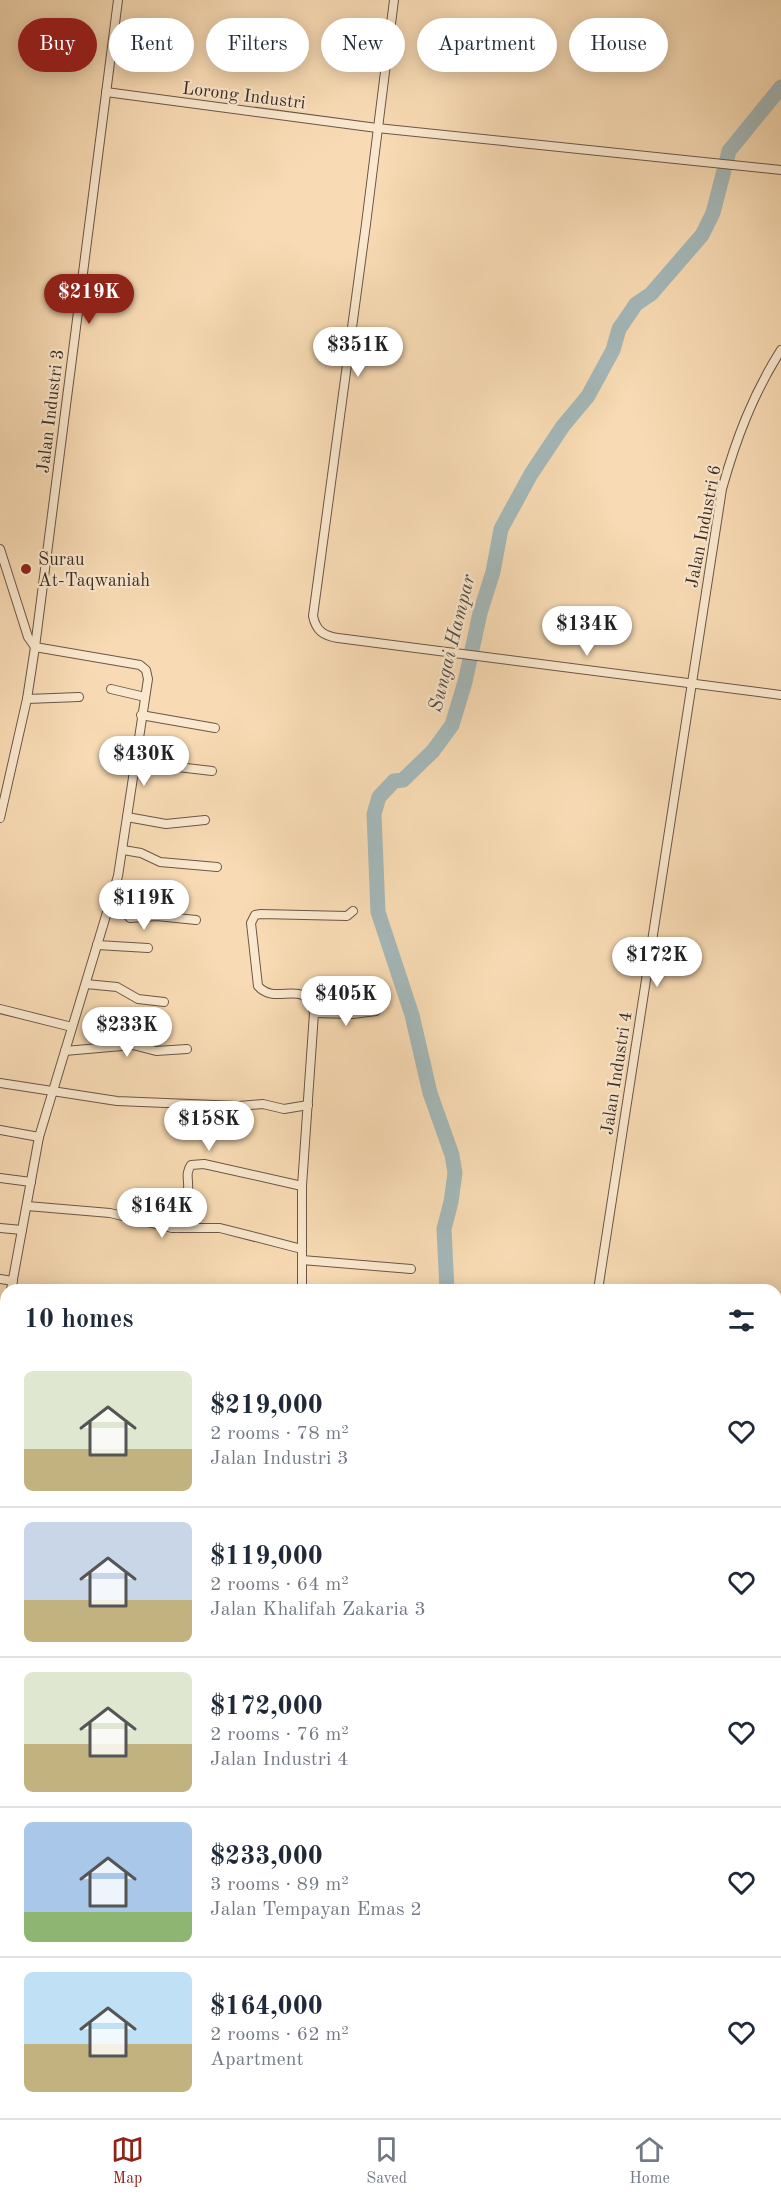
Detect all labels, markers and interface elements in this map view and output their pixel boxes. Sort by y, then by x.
chip: Buy [18,18,97,72]
chip: Rent [109,18,194,72]
chip: Filters [206,18,309,72]
chip: New [321,18,405,72]
chip: Apartment [417,18,557,72]
chip: House [569,18,668,72]
street label: Lorong Industri [181,80,307,112]
pin: $219K [47,274,131,325]
text: $219K [58,283,120,303]
pin: $351K [316,327,400,378]
text: $351K [327,336,389,356]
street label: Jalan Industri 3 [34,348,68,474]
street label: Jalan Industri 6 [683,463,725,589]
place label: Surau At-Taqwaniah [38,551,150,590]
marker: Surau At-Taqwaniah [19,562,33,576]
water label: Sungai Hampar [426,572,480,714]
pin: $134K [545,606,629,657]
text: $134K [556,615,618,635]
pin: $430K [102,736,186,787]
text: $430K [113,745,175,765]
pin: $119K [102,880,186,931]
text: $119K [113,889,175,909]
pin: $172K [615,937,699,988]
text: $172K [626,946,688,966]
pin: $405K [304,976,388,1027]
text: $405K [315,985,377,1005]
pin: $233K [85,1007,169,1058]
street label: Jalan Industri 4 [598,1010,636,1136]
text: $233K [96,1016,158,1036]
pin: $158K [167,1101,251,1152]
text: $158K [178,1110,240,1130]
pin: $164K [120,1188,204,1239]
text: $164K [131,1197,193,1217]
icon: filters [725,1304,758,1337]
text: 10 homes [24,1307,133,1333]
text: $219,000 [210,1393,323,1419]
icon: home [72,1395,144,1467]
icon: heart [725,1415,758,1448]
text: 2 rooms · 78 m² [210,1424,349,1444]
text: Jalan Industri 3 [210,1449,349,1469]
text: $119,000 [210,1544,323,1570]
icon: home [72,1546,144,1618]
icon: heart [725,1566,758,1599]
text: 2 rooms · 64 m² [210,1575,349,1595]
text: Jalan Khalifah Zakaria 3 [210,1600,426,1620]
text: $172,000 [210,1694,323,1720]
icon: home [72,1696,144,1768]
icon: heart [725,1716,758,1749]
text: 2 rooms · 76 m² [210,1725,349,1745]
text: Jalan Industri 4 [210,1750,349,1770]
text: $233,000 [210,1844,323,1870]
icon: home [72,1846,144,1918]
icon: heart [725,1866,758,1899]
text: 3 rooms · 89 m² [210,1875,349,1895]
text: Jalan Tempayan Emas 2 [210,1900,422,1920]
text: $164,000 [210,1994,323,2020]
icon: home [72,1996,144,2068]
icon: heart [725,2016,758,2049]
text: 2 rooms · 62 m² [210,2025,349,2045]
text: Apartment [210,2050,304,2070]
tab: Map [111,2133,144,2189]
tab: Saved [366,2133,407,2189]
tab: Home [629,2133,670,2189]

